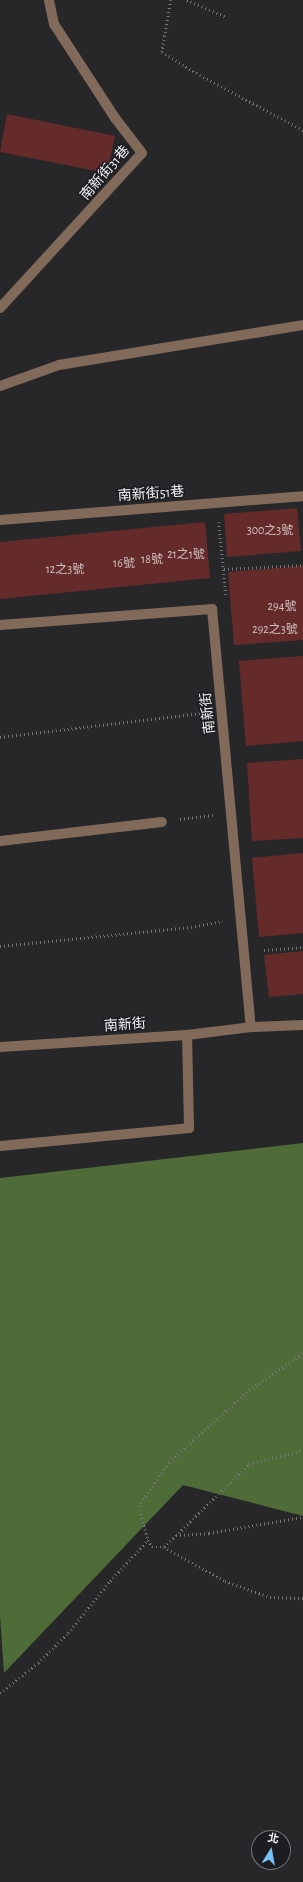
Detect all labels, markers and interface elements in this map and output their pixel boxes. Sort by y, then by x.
street label: 南新街31巷 [77,142,133,204]
street label: 南新街51巷 [117,483,185,505]
house number: 300之3號 [247,524,293,538]
house number: 21之1號 [167,548,205,562]
house number: 18號 [141,553,163,567]
house number: 16號 [113,557,135,571]
house number: 12之3號 [46,563,84,577]
house number: 294號 [268,600,296,614]
house number: 292之3號 [252,623,298,637]
street label: 南新街 [197,691,219,735]
street label: 南新街 [103,1015,147,1035]
north arrow [251,1830,291,1870]
text: 北 [267,1832,280,1845]

